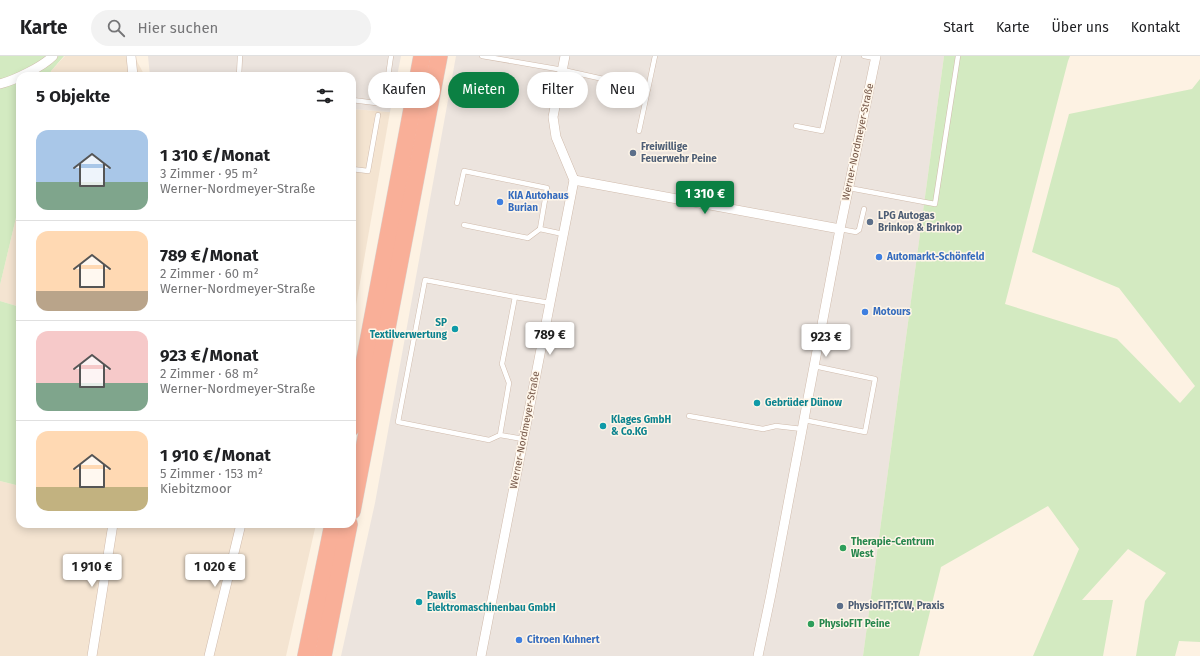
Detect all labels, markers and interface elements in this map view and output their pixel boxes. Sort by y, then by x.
search box [91,10,371,46]
text: Karte [20,16,67,39]
icon: search [105,17,127,39]
text: Hier suchen [137,19,218,37]
text: Start [943,19,974,36]
text: Karte [996,19,1030,36]
text: Über uns [1052,19,1109,36]
text: Kontakt [1131,19,1180,36]
chip: Kaufen [368,72,440,108]
chip: Mieten [448,72,519,108]
chip: Filter [527,72,588,108]
chip: Neu [596,72,649,108]
street label: Werner-Nordmeyer-Straße [840,82,876,202]
icon: filters [314,85,336,107]
text: 5 Objekte [36,86,110,107]
place label: Freiwillige Feuerwehr Peine [641,141,717,165]
text: 1 310 €/Monat [160,145,270,166]
icon: home [68,146,116,194]
marker: Freiwillige Feuerwehr Peine [628,148,638,158]
text: 3 Zimmer · 95 m² [160,166,258,181]
text: Werner-Nordmeyer-Straße [160,181,315,196]
pin: 1 310 € [668,181,742,215]
text: 1 310 € [685,186,725,201]
place label: KIA Autohaus Burian [508,190,569,214]
marker: KIA Autohaus Burian [495,197,505,207]
place label: LPG Autogas Brinkop & Brinkop [878,210,962,234]
marker: LPG Autogas Brinkop & Brinkop [865,217,875,227]
text: 789 €/Monat [160,245,259,266]
icon: home [68,247,116,295]
place label: Automarkt-Schönfeld [886,251,985,263]
marker: Automarkt-Schönfeld [874,252,884,262]
text: 2 Zimmer · 60 m² [160,266,259,281]
text: Werner-Nordmeyer-Straße [160,281,315,296]
place label: Motours [873,306,911,318]
marker: Motours [860,307,870,317]
place label: SP Textilverwertung [370,317,447,341]
pin: 789 € [522,322,578,356]
marker: SP Textilverwertung [450,324,460,334]
pin: 923 € [798,324,854,358]
text: 789 € [534,327,566,342]
text: 923 € [810,329,842,344]
text: 923 €/Monat [160,345,259,366]
icon: home [68,347,116,395]
text: 2 Zimmer · 68 m² [160,366,259,381]
street label: Werner-Nordmeyer-Straße [508,370,542,490]
text: Werner-Nordmeyer-Straße [160,381,315,396]
place label: Gebrüder Dünow [765,397,842,409]
marker: Gebrüder Dünow [752,398,762,408]
place label: Klages GmbH & Co.KG [611,414,672,438]
marker: Klages GmbH & Co.KG [598,421,608,431]
text: 1 910 €/Monat [160,445,271,466]
icon: home [68,447,116,495]
text: 5 Zimmer · 153 m² [160,466,263,481]
text: Kiebitzmoor [160,481,232,496]
place label: Therapie-Centrum West [851,536,934,560]
marker: Therapie-Centrum West [838,543,848,553]
pin: 1 910 € [55,554,129,588]
pin: 1 020 € [178,554,252,588]
text: 1 910 € [72,559,112,574]
text: 1 020 € [194,559,236,574]
place label: Pawils Elektromaschinenbau GmbH [427,590,556,614]
marker: Pawils Elektromaschinenbau GmbH [414,597,424,607]
place label: PhysioFIT;TCW, Praxis [848,600,945,612]
marker: PhysioFIT;TCW, Praxis [835,601,845,611]
place label: PhysioFIT Peine [819,618,890,630]
marker: PhysioFIT Peine [806,619,816,629]
place label: Citroen Kuhnert [527,634,600,646]
marker: Citroen Kuhnert [514,635,524,645]

